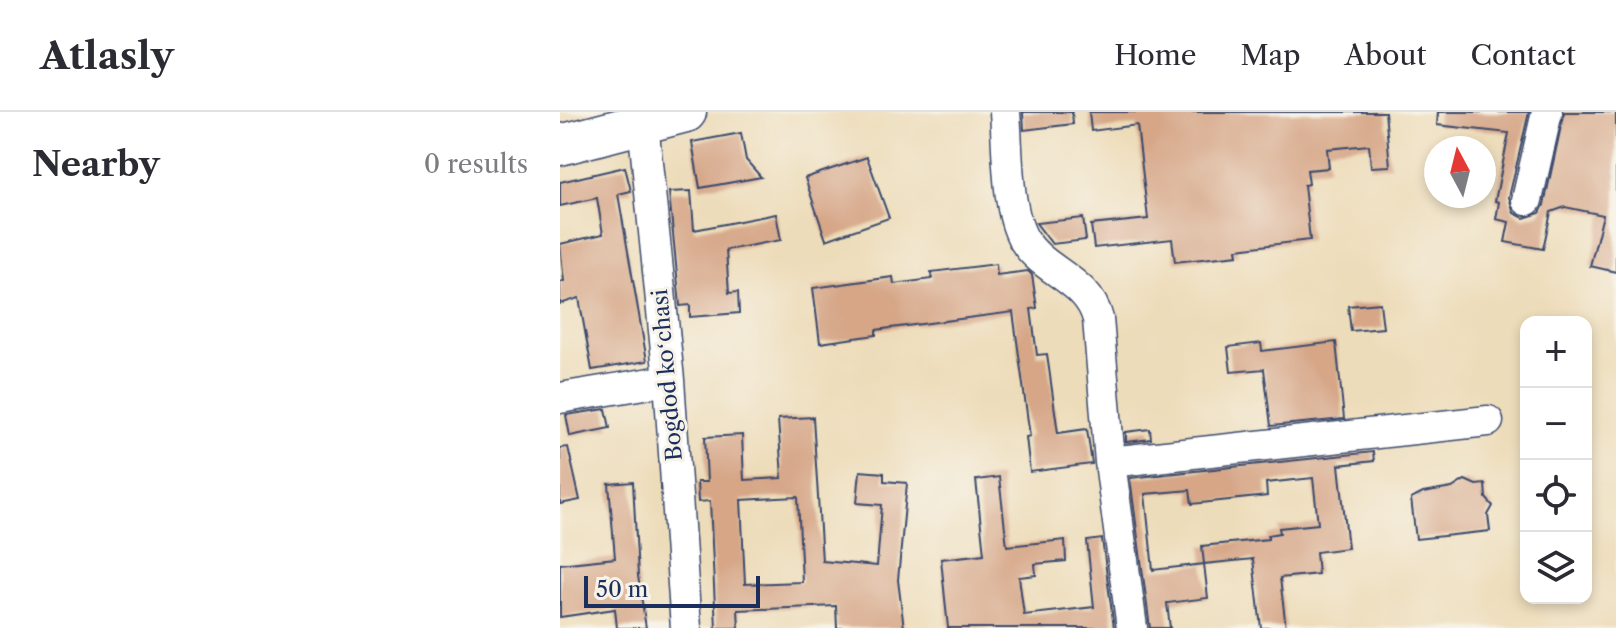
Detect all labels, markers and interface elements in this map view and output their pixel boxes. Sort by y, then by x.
text: Atlasly [40,32,174,79]
text: Home [1114,38,1196,72]
text: Map [1240,38,1300,72]
text: About [1344,38,1426,72]
text: Contact [1470,38,1576,72]
north arrow [1424,136,1496,208]
text: Nearby [32,143,160,185]
text: 0 results [424,148,528,180]
street label: Bogdod koʻchasi [646,288,688,462]
map controls [1520,316,1592,604]
button: + [1520,316,1592,388]
button: − [1520,388,1592,460]
button: locate [1520,460,1592,532]
button: layers [1520,532,1592,604]
scale bar [584,572,760,608]
text: 50 m [596,576,648,603]

